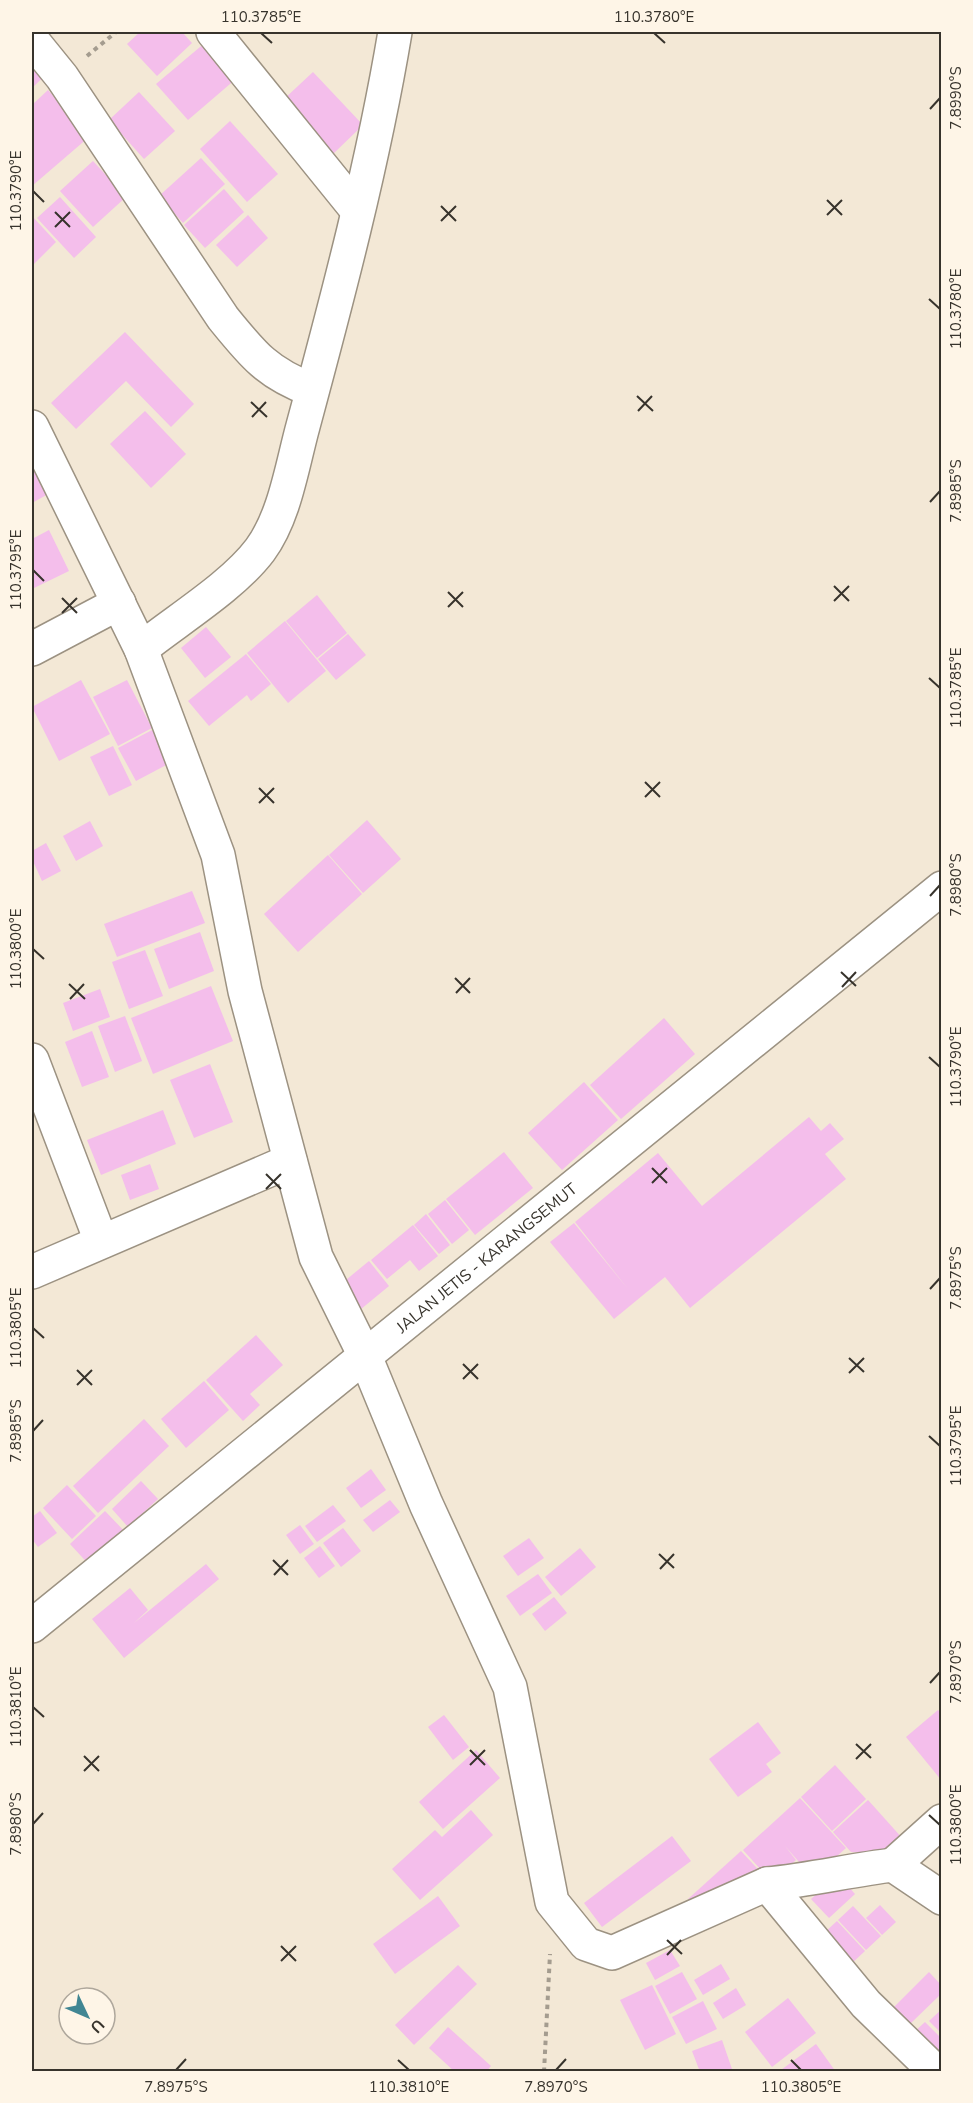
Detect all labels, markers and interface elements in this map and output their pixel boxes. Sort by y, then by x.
text: 110.3785°E [221,7,301,27]
text: 110.3780°E [614,7,694,27]
text: 7.8990°S [946,66,966,130]
text: 110.3790°E [6,151,26,231]
text: 110.3780°E [946,269,966,349]
text: 7.8985°S [946,459,966,523]
text: 110.3795°E [6,530,26,610]
text: 110.3785°E [946,648,966,728]
text: 7.8980°S [946,853,966,917]
text: 110.3800°E [6,909,26,989]
text: 110.3790°E [946,1027,966,1107]
street label: JALAN JETIS - KARANGSEMUT [391,1178,582,1339]
text: 7.8975°S [946,1246,966,1310]
text: 110.3805°E [6,1288,26,1368]
text: 7.8985°S [6,1399,26,1463]
text: 110.3795°E [946,1406,966,1486]
text: 7.8970°S [946,1640,966,1704]
text: 110.3810°E [6,1667,26,1747]
text: 110.3800°E [946,1785,966,1865]
text: 7.8980°S [6,1792,26,1856]
north arrow [57,1986,117,2046]
text: U [85,2014,109,2038]
text: 7.8975°S [144,2077,208,2097]
text: 110.3810°E [369,2077,449,2097]
text: 7.8970°S [524,2077,588,2097]
text: 110.3805°E [761,2077,841,2097]

